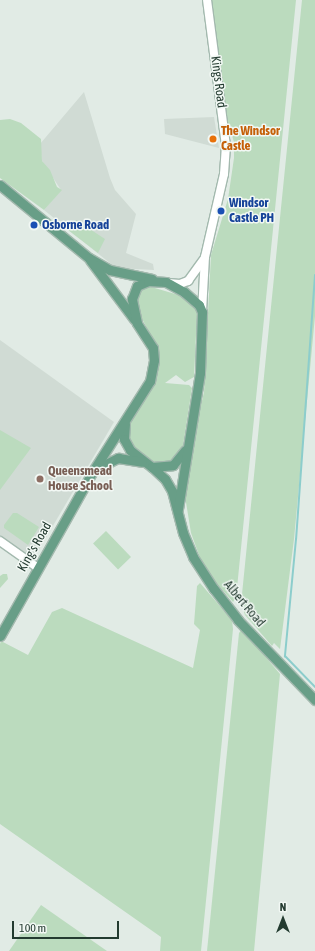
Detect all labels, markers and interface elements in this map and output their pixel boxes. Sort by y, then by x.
street label: Kings Road [207,55,229,109]
place label: The Windsor Castle [221,124,280,155]
marker: The Windsor Castle [208,134,218,144]
place label: Windsor Castle PH [229,196,274,227]
marker: Windsor Castle PH [216,206,226,216]
place label: Osborne Road [42,217,109,233]
marker: Osborne Road [29,220,39,230]
place label: Queensmead House School [48,464,112,495]
marker: Queensmead House School [35,474,45,484]
street label: King's Road [15,519,55,575]
street label: Albert Road [220,578,268,630]
north arrow [263,899,303,939]
text: N [280,901,286,913]
scale bar [14,913,121,939]
text: 100 m [19,921,46,935]

